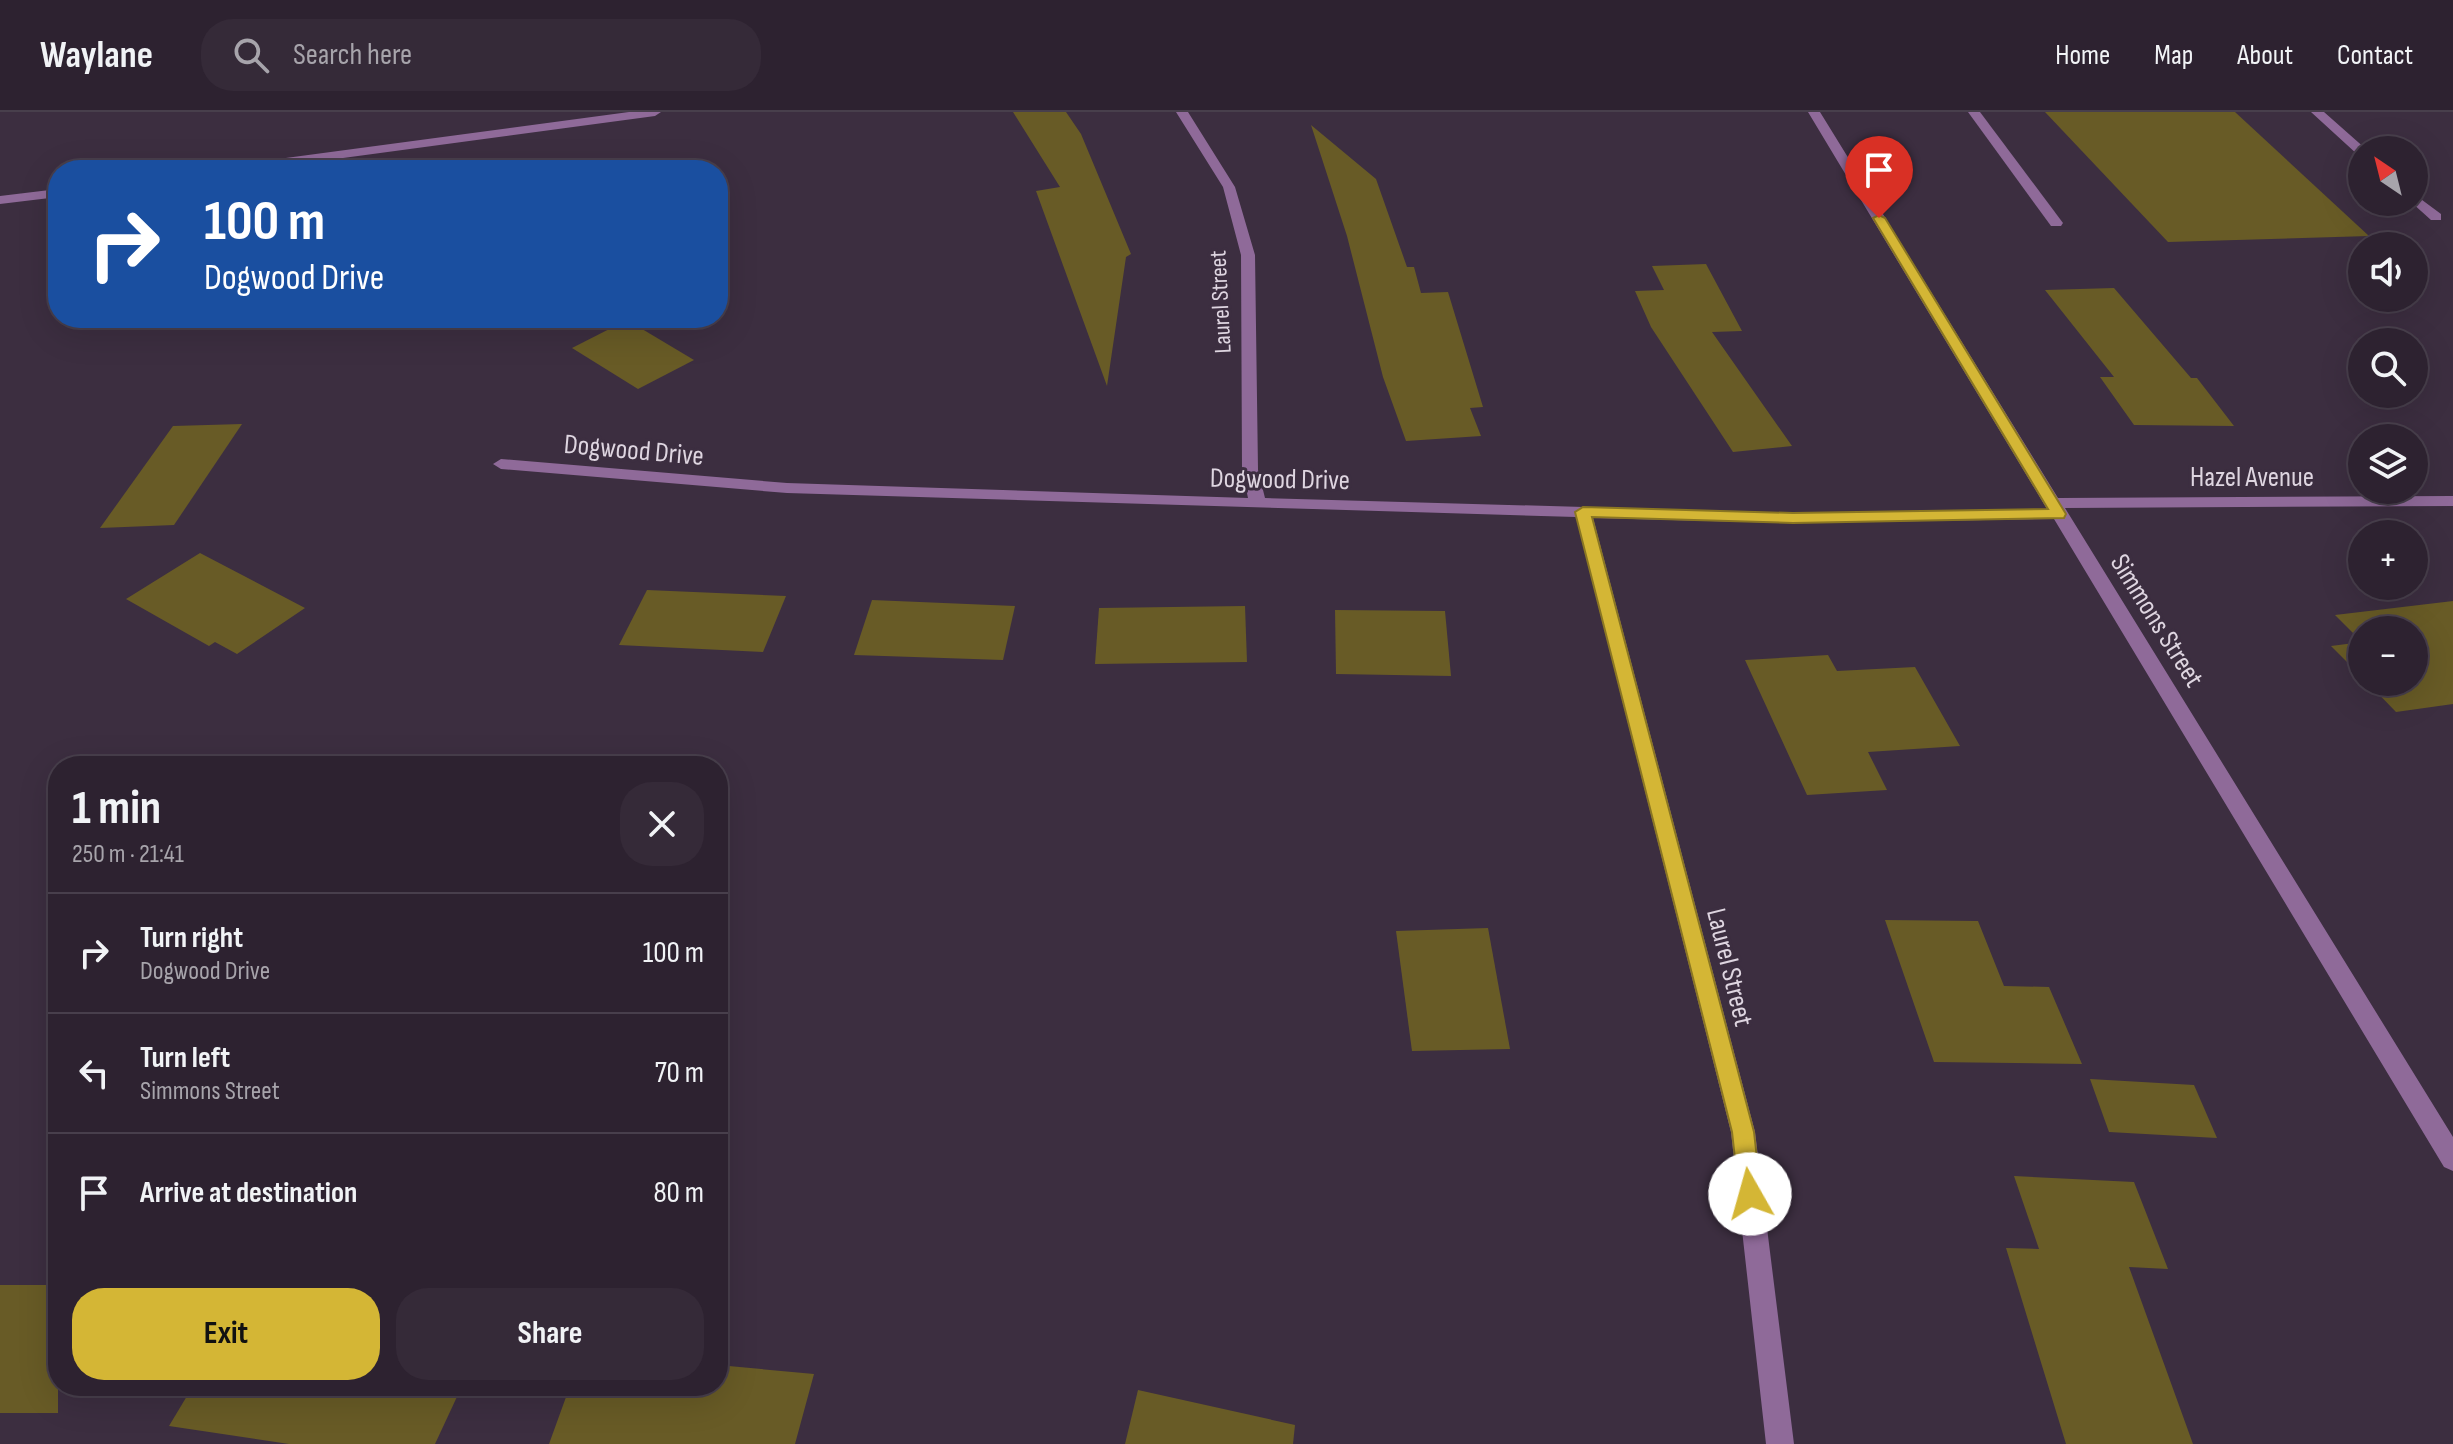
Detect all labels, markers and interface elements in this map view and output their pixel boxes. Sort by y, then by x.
search box [201,19,761,91]
text: Waylane [40,33,153,78]
icon: search [229,33,273,77]
text: Search here [293,37,412,73]
text: Home [2055,39,2110,72]
text: Map [2154,39,2193,72]
text: About [2237,39,2293,72]
text: Contact [2337,39,2413,72]
pin [1845,136,1913,218]
north arrow [2348,136,2428,216]
map controls [2348,136,2428,696]
icon: arrive [1857,148,1901,192]
text: 100 m [204,189,325,256]
icon: right [72,192,176,296]
button: sound [2348,232,2428,312]
street label: Laurel Street [1203,250,1238,354]
text: Dogwood Drive [204,257,384,300]
button: search [2348,328,2428,408]
button: layers [2348,424,2428,504]
street label: Dogwood Drive [563,428,705,473]
street label: Hazel Avenue [2190,461,2314,494]
street label: Dogwood Drive [1210,462,1350,497]
button: + [2348,520,2428,600]
street label: Simmons Street [2103,548,2211,693]
button: − [2348,616,2428,696]
text: 1 min [72,780,161,837]
button: close [620,782,704,866]
text: 250 m · 21:41 [72,839,184,870]
street label: Laurel Street [1699,905,1760,1030]
text: Turn right [140,920,243,956]
icon: right [72,931,116,975]
text: 100 m [643,935,704,971]
text: Dogwood Drive [140,956,270,987]
text: Turn left [140,1040,230,1076]
icon: left [72,1051,116,1095]
text: 70 m [655,1055,704,1091]
text: Simmons Street [140,1076,280,1107]
position arrow [1708,1152,1792,1236]
icon: arrive [72,1171,116,1215]
text: Arrive at destination [140,1175,357,1211]
text: 80 m [653,1175,704,1211]
button: Exit [72,1288,380,1380]
button: Share [396,1288,704,1380]

